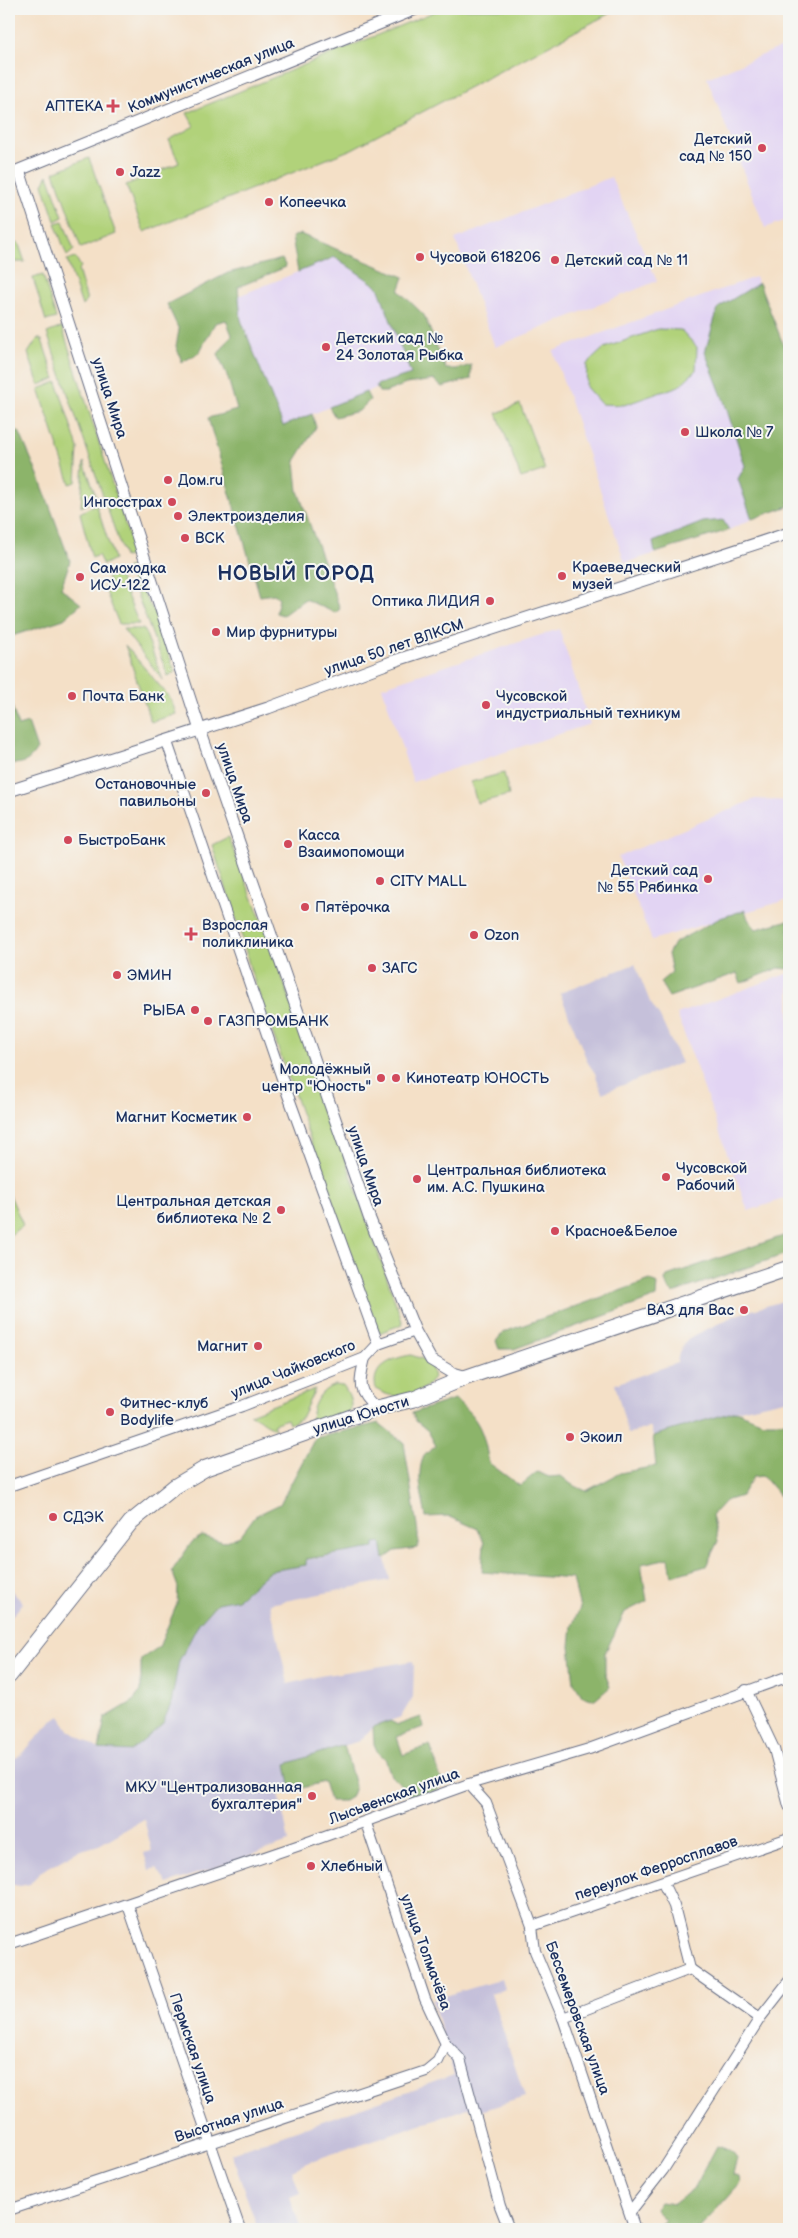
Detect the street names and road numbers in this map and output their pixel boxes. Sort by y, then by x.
street label: Коммунистическая улица [125,33,297,118]
street label: улица Мира [88,355,132,441]
street label: улица 50 лет ВЛКСМ [322,615,466,680]
street label: улица Мира [212,740,257,826]
street label: улица Мира [343,1123,388,1209]
street label: улица Чайковского [228,1336,358,1403]
street label: улица Юности [311,1392,411,1439]
street label: Лысьвенская улица [325,1764,462,1829]
street label: переулок Ферросплавов [572,1832,740,1905]
street label: улица Толмачёва [396,1892,455,2013]
street label: Бессемеровская улица [541,1939,614,2098]
street label: Пермская улица [165,1990,220,2106]
street label: Высотная улица [172,2094,286,2147]

